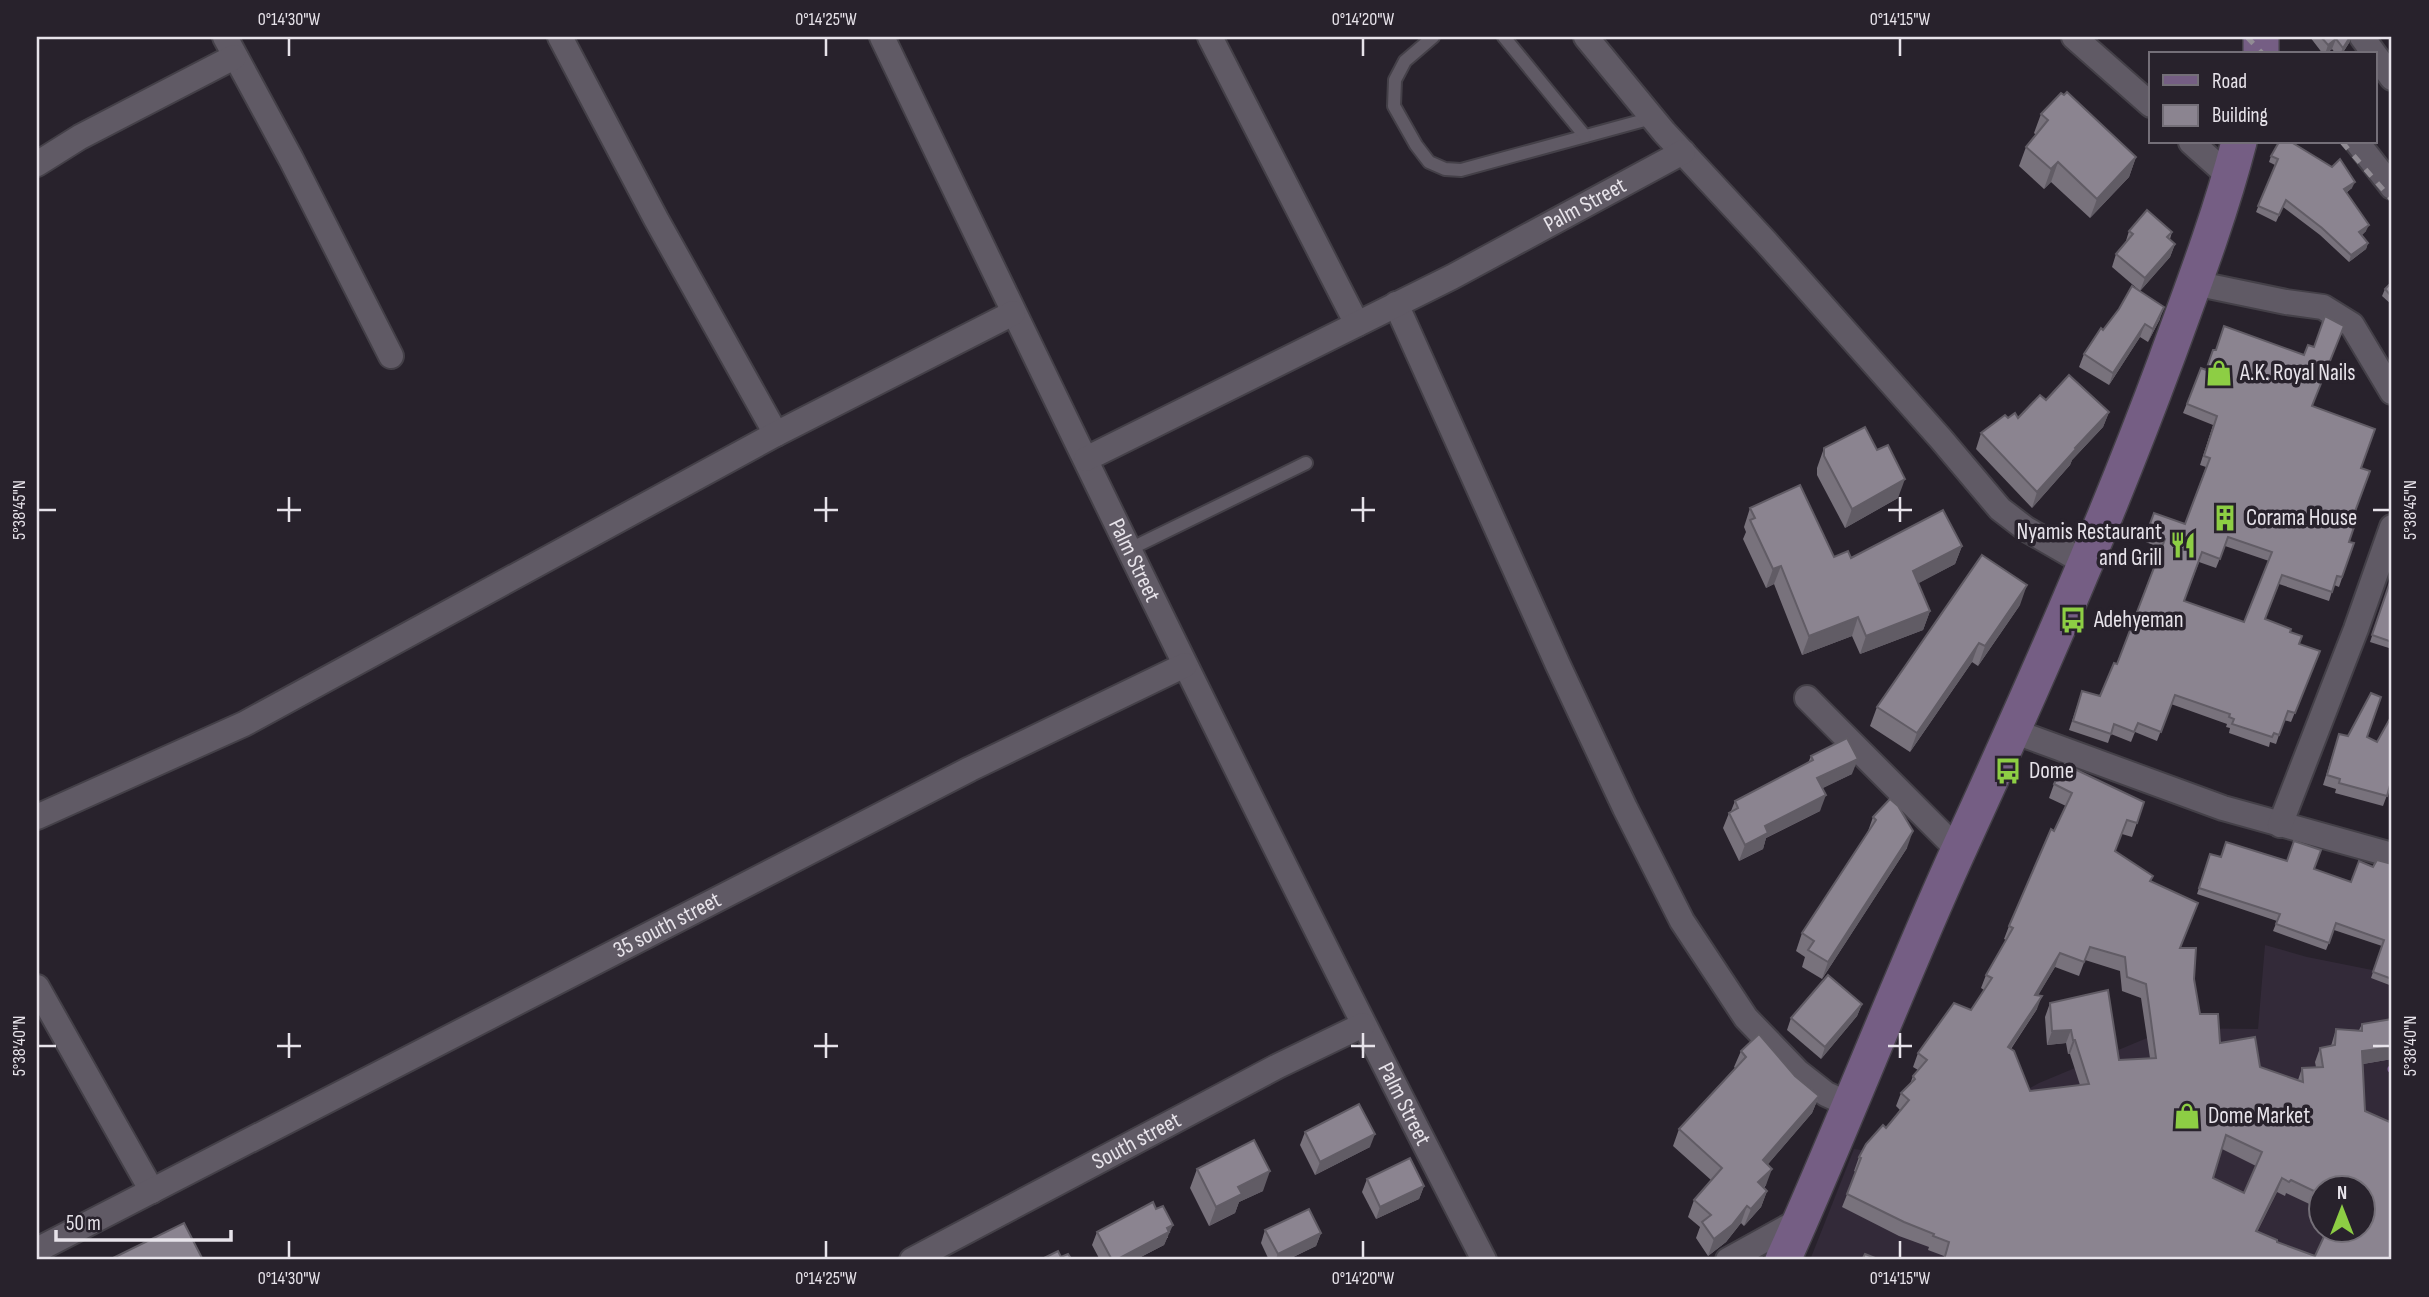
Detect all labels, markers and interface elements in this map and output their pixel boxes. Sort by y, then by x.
text: 0°14'30"W [258,9,321,30]
text: 0°14'25"W [795,9,857,30]
text: 0°14'20"W [1332,9,1395,30]
text: 0°14'15"W [1870,9,1931,30]
legend [2149,52,2376,144]
text: Road [2212,69,2247,94]
text: Building [2212,103,2268,128]
street label: Palm Street [1539,171,1631,239]
shop icon: A.K. Royal Nails [2204,358,2234,388]
place label: A.K. Royal Nails [2239,359,2356,387]
text: 5°38'45"N [9,480,30,540]
text: 5°38'45"N [2400,480,2421,540]
building icon: Corama House [2210,503,2240,533]
place label: Corama House [2246,504,2357,532]
street label: Palm Street [1102,514,1167,607]
place label: Nyamis Restaurant and Grill [2017,518,2162,572]
restaurant icon: Nyamis Restaurant and Grill [2168,530,2198,560]
bus stop icon: Adehyeman [2058,605,2088,635]
place label: Adehyeman [2093,606,2184,634]
bus stop icon: Dome [1993,756,2023,786]
place label: Dome [2029,757,2074,785]
street label: 35 south street [609,886,726,964]
text: 5°38'40"N [9,1016,30,1076]
text: 5°38'40"N [2400,1016,2421,1076]
street label: Palm Street [1372,1058,1437,1150]
shop icon: Dome Market [2172,1101,2202,1131]
place label: Dome Market [2208,1102,2310,1130]
street label: South street [1087,1106,1186,1176]
north arrow [2306,1174,2376,1244]
text: N [2337,1182,2347,1205]
scale bar [56,1199,231,1243]
text: 50 m [66,1211,101,1236]
text: 0°14'30"W [258,1268,321,1289]
text: 0°14'25"W [795,1268,857,1289]
text: 0°14'20"W [1332,1268,1395,1289]
text: 0°14'15"W [1870,1268,1931,1289]

